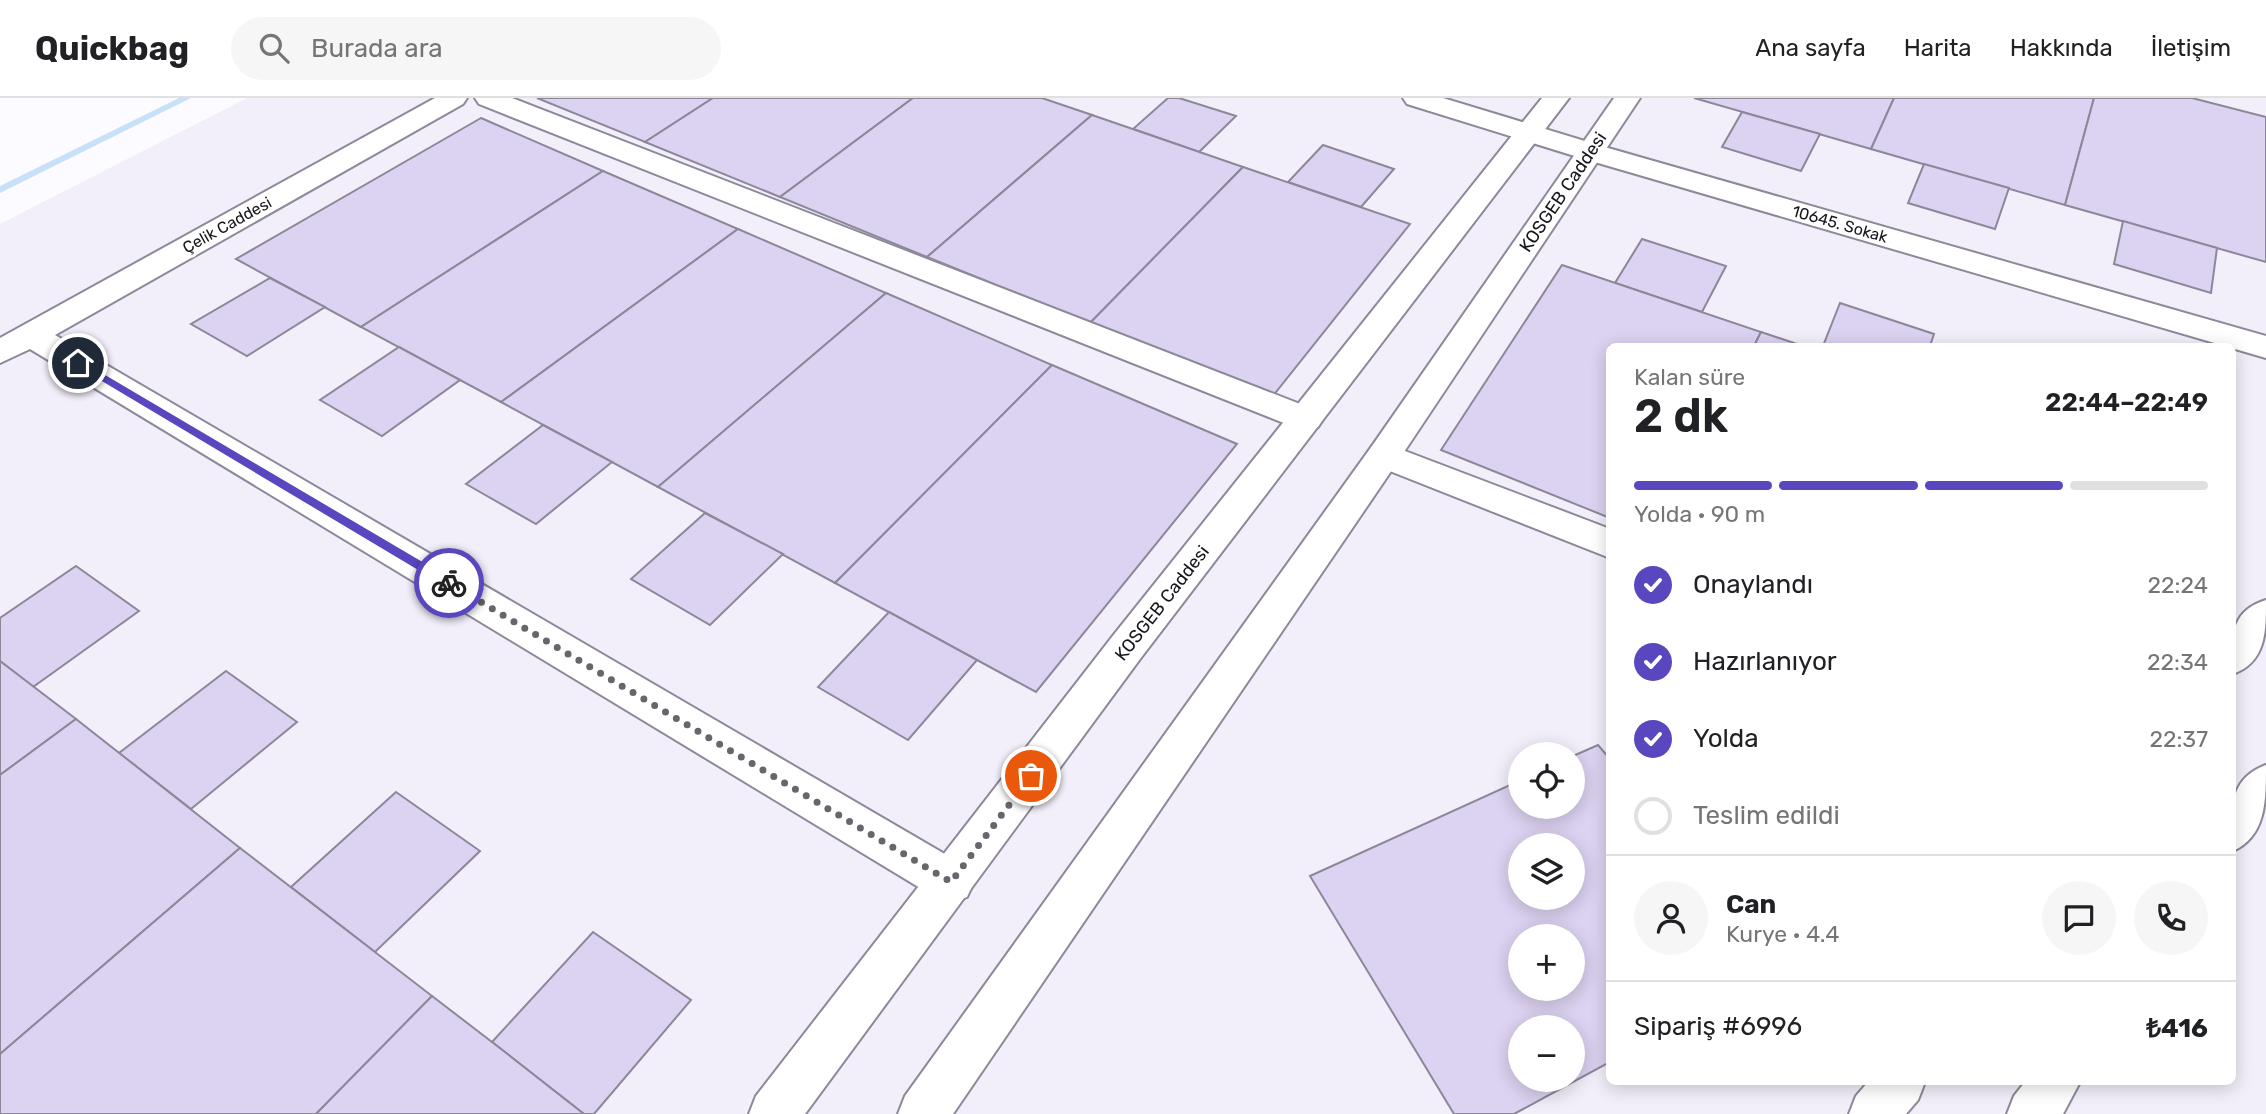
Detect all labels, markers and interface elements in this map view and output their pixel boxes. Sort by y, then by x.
search box [231,17,721,80]
text: Quickbag [35,29,189,68]
icon: search [255,29,293,67]
text: Burada ara [311,33,443,64]
text: Ana sayfa [1755,34,1866,62]
text: Harita [1904,34,1972,62]
text: Hakkında [2010,34,2113,62]
text: İletişim [2151,34,2231,62]
street label: KOSGEB Caddesi [1515,128,1611,256]
street label: Çelik Caddesi [179,193,275,257]
street label: 10645. Sokak [1790,201,1891,247]
pin [48,333,108,393]
icon: home [59,344,97,382]
text: Kalan süre [1634,363,1745,391]
text: 22:44–22:49 [2045,387,2208,418]
text: 2 dk [1634,389,1728,444]
text: Yolda · 90 m [1634,500,1765,528]
street label: KOSGEB Caddesi [1110,541,1214,665]
courier [414,548,484,618]
icon: bike [430,564,468,602]
icon: check [1634,566,1672,604]
text: Onaylandı [1693,569,1813,600]
text: 22:24 [2148,571,2208,599]
icon: check [1634,643,1672,681]
text: Hazırlanıyor [1693,646,1837,677]
text: 22:34 [2147,648,2208,676]
icon: check [1634,720,1672,758]
text: Yolda [1693,723,1759,754]
text: 22:37 [2149,725,2208,753]
map controls [1508,742,1585,1092]
button: locate [1508,742,1585,819]
pin [1001,746,1061,806]
icon: bag [1012,757,1050,795]
text: Teslim edildi [1693,800,1840,831]
button: layers [1508,833,1585,910]
button: person [1634,881,1708,955]
button: chat [2042,881,2116,955]
button: phone [2134,881,2208,955]
text: Can [1726,889,1776,920]
text: Kurye · 4.4 [1726,920,1840,948]
button: + [1508,924,1585,1001]
text: Sipariş #6996 [1634,1011,1802,1042]
text: ₺416 [2146,1013,2208,1044]
button: − [1508,1015,1585,1092]

